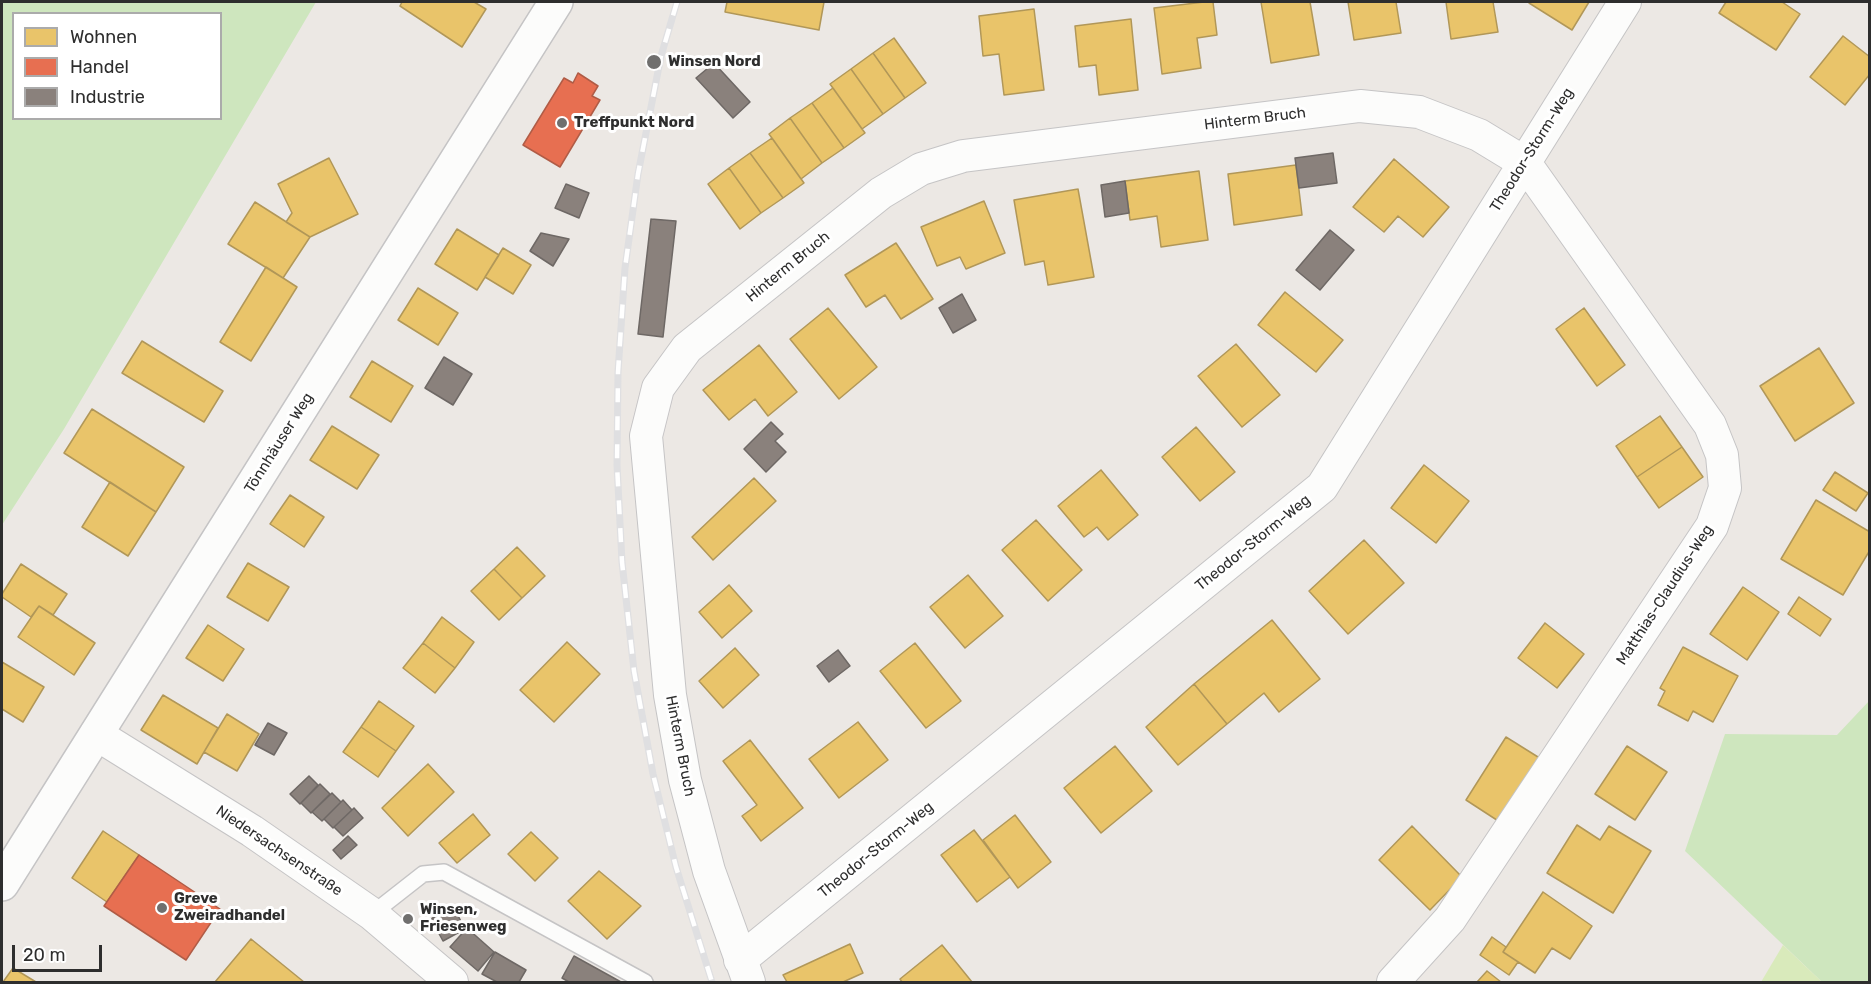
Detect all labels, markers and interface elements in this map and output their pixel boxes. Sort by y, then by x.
legend [12,12,222,120]
text: Wohnen [70,26,137,48]
marker: Winsen Nord [645,53,663,71]
place label: Winsen Nord [668,53,761,71]
text: Handel [70,56,129,78]
street label: Theodor-Storm-Weg [1486,85,1578,215]
text: Industrie [70,86,145,108]
street label: Hinterm Bruch [1203,104,1307,134]
place label: Treffpunkt Nord [574,114,694,132]
marker: Treffpunkt Nord [555,116,569,130]
street label: Hinterm Bruch [743,228,833,306]
street label: Tönnhäuser Weg [241,389,317,497]
street label: Theodor-Storm-Weg [1192,491,1314,595]
street label: Matthias-Claudius-Weg [1613,521,1717,669]
street label: Hinterm Bruch [661,694,699,798]
street label: Theodor-Storm-Weg [815,798,937,902]
street label: Niedersachsenstraße [212,802,346,900]
place label: Greve Zweiradhandel [174,890,285,925]
marker: Greve Zweiradhandel [155,901,169,915]
place label: Winsen, Friesenweg [420,901,507,936]
marker: Winsen, Friesenweg [401,912,415,926]
scale bar [15,933,105,971]
text: 20 m [23,944,65,966]

